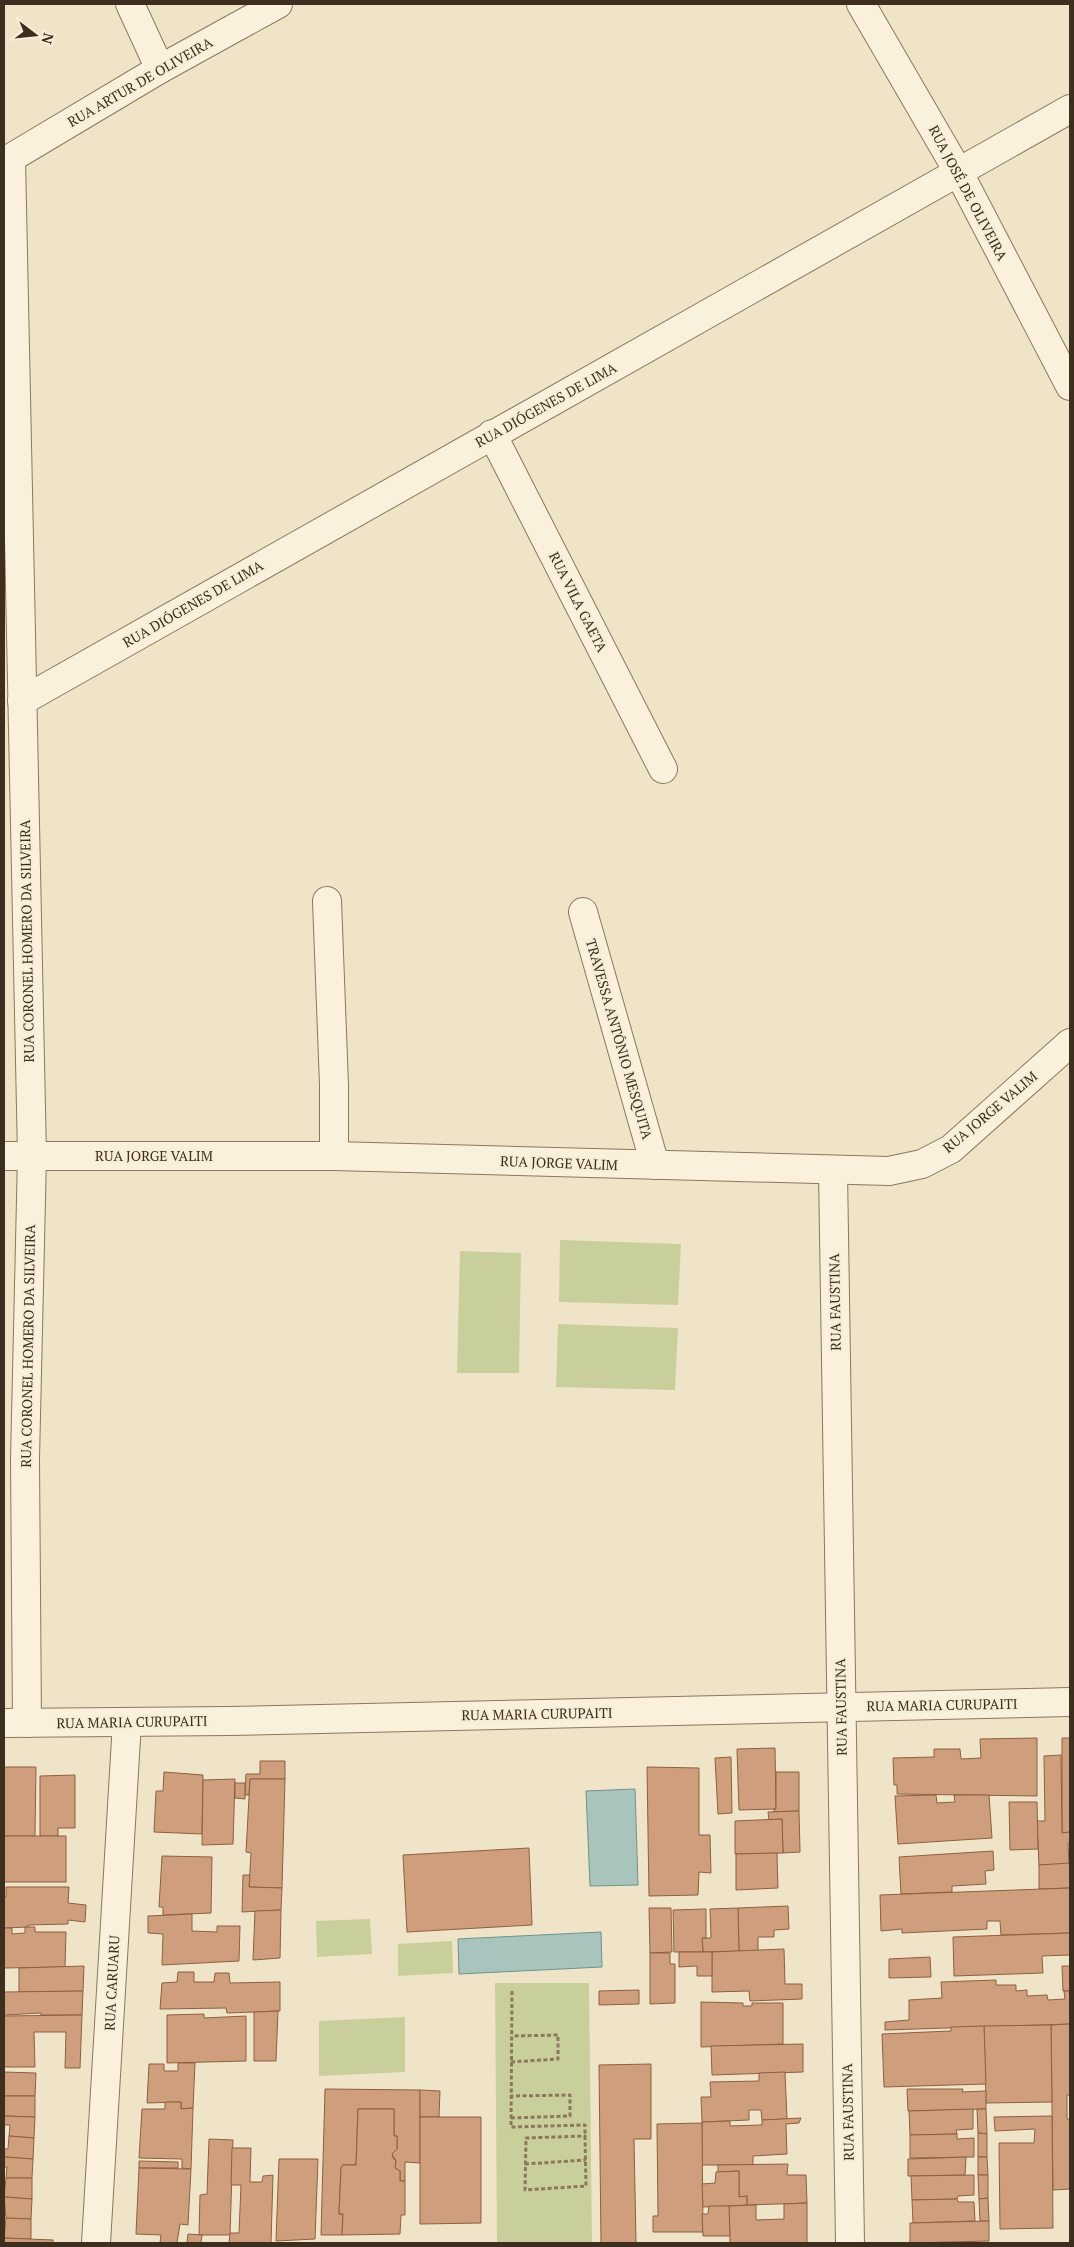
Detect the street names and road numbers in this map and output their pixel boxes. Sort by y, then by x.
street label: RUA ARTUR DE OLIVEIRA [64,32,216,131]
street label: RUA JOSÉ DE OLIVEIRA [925,122,1012,264]
street label: RUA DIÓGENES DE LIMA [472,357,620,451]
street label: RUA VILA GAETA [545,548,612,655]
street label: RUA DIÓGENES DE LIMA [119,555,267,652]
street label: RUA CORONEL HOMERO DA SILVEIRA [15,819,38,1063]
street label: TRAVESSA ANTÔNIO MESQUITA [582,936,657,1142]
street label: RUA JORGE VALIM [938,1066,1041,1157]
street label: RUA JORGE VALIM [95,1146,213,1165]
street label: RUA JORGE VALIM [500,1151,618,1174]
street label: RUA CORONEL HOMERO DA SILVEIRA [16,1224,39,1468]
street label: RUA FAUSTINA [824,1253,845,1351]
street label: RUA FAUSTINA [830,1658,851,1756]
street label: RUA MARIA CURUPAITI [866,1694,1018,1715]
street label: RUA MARIA CURUPAITI [461,1703,613,1724]
street label: RUA MARIA CURUPAITI [56,1711,208,1732]
street label: RUA CARUARU [100,1934,124,2031]
street label: RUA FAUSTINA [837,2063,858,2161]

